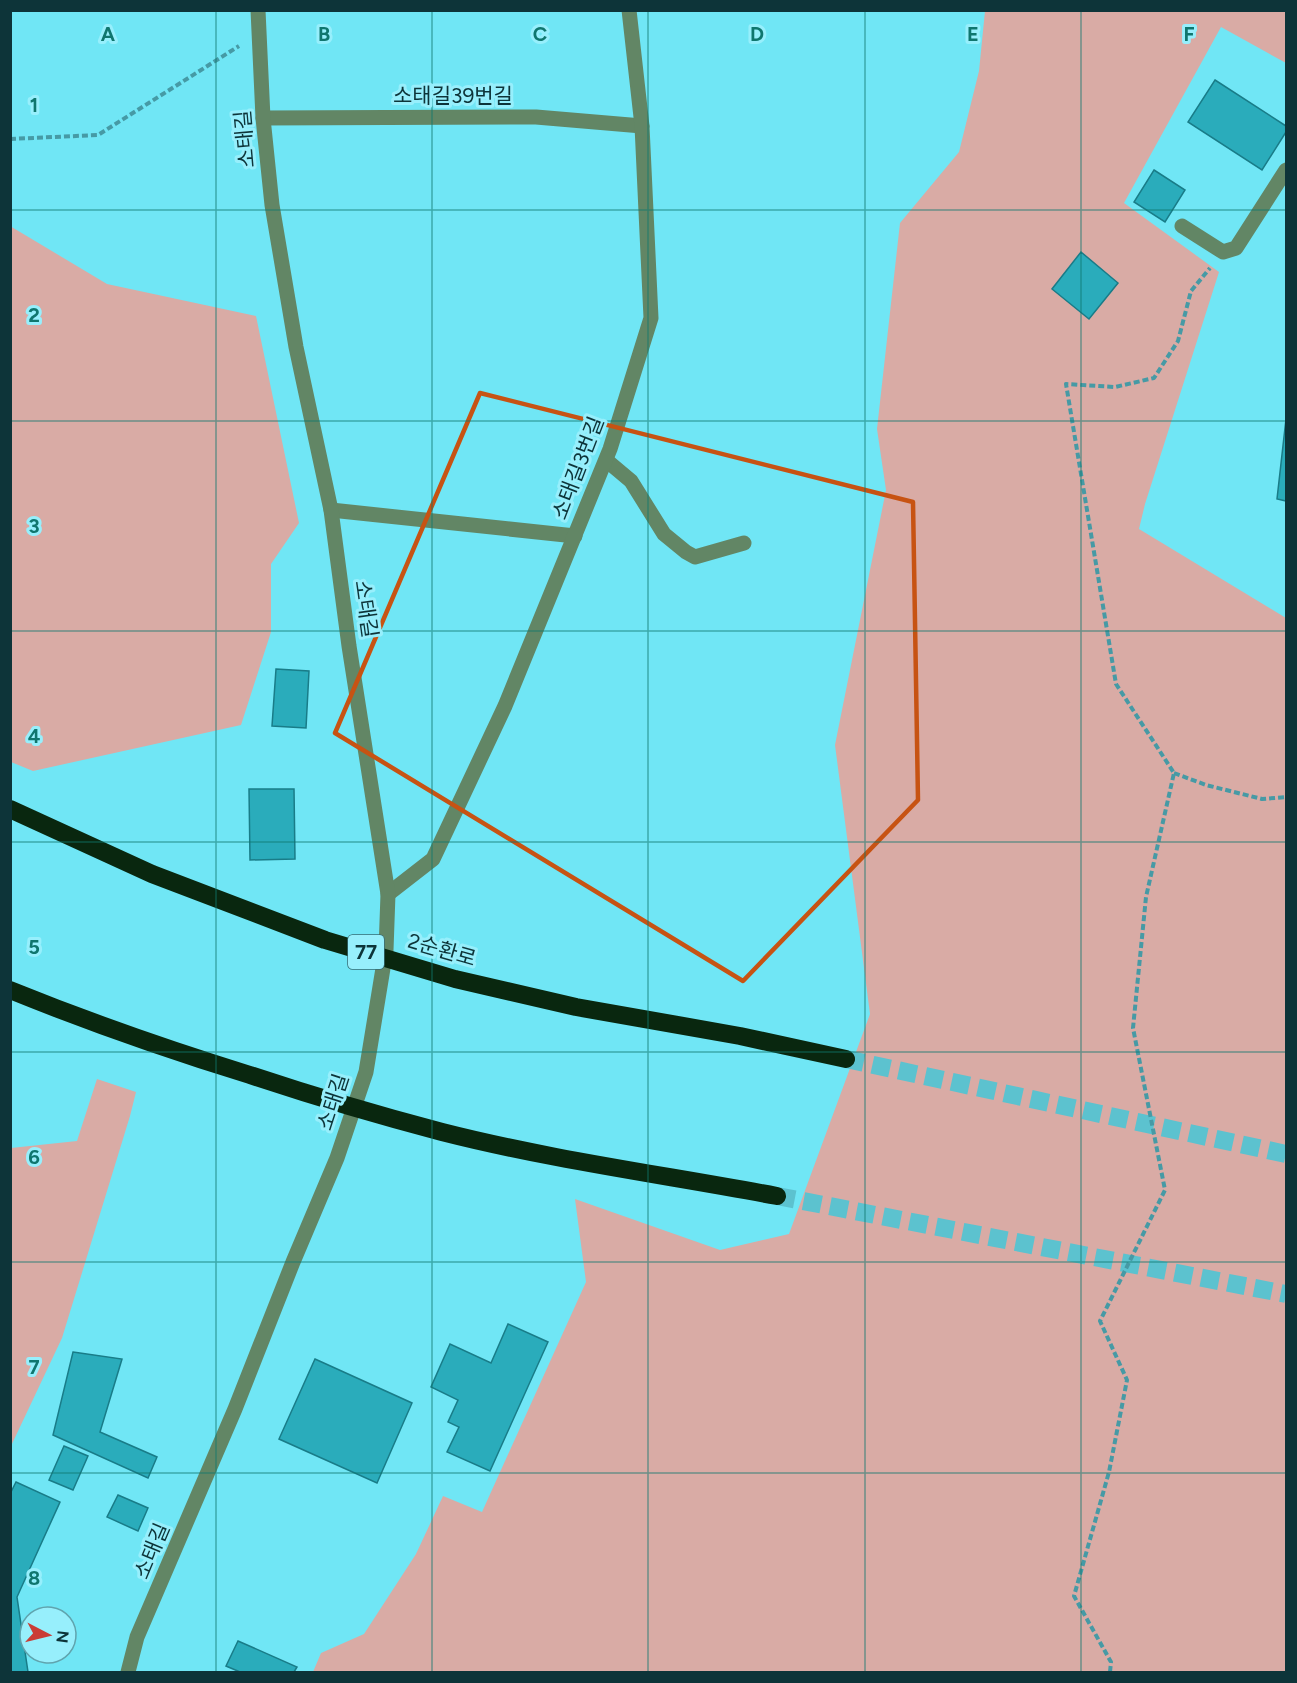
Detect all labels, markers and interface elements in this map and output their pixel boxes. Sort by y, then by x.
text: A [101,22,116,46]
text: B [318,22,330,46]
text: C [533,22,547,46]
text: D [750,22,764,46]
text: E [967,22,979,46]
text: F [1183,22,1195,46]
street label: 소태길39번길 [393,83,513,108]
text: 1 [30,93,38,117]
street label: 소태길 [230,109,259,169]
text: 2 [28,303,40,327]
street label: 소태길3번길 [547,413,609,523]
text: 3 [28,514,40,538]
street label: 소태길 [350,578,383,639]
text: 4 [28,724,41,748]
street label: 2순환로 [405,928,479,971]
text: 5 [28,935,40,959]
road number: 77 [348,935,384,969]
street label: 소태길 [312,1070,353,1133]
text: 6 [28,1145,40,1169]
text: 7 [28,1355,40,1379]
street label: 소태길 [129,1519,174,1582]
text: 8 [28,1566,40,1590]
north arrow [18,1605,78,1665]
text: N [52,1629,73,1644]

